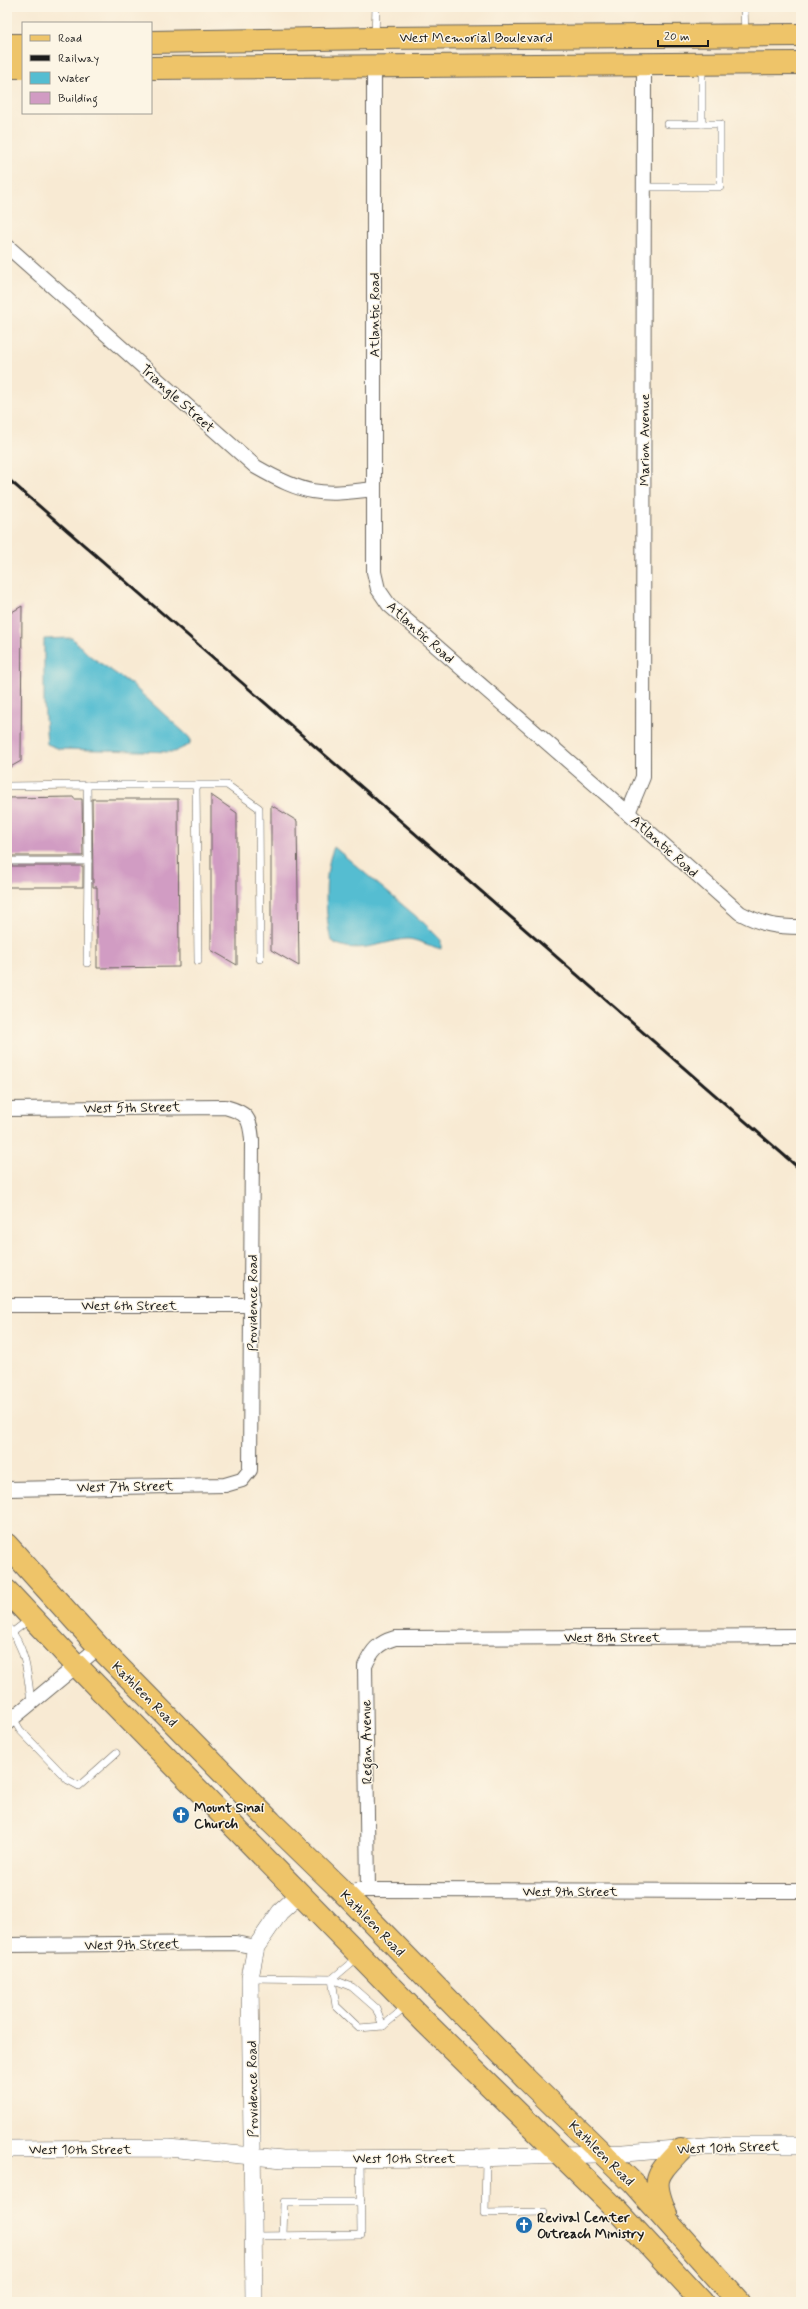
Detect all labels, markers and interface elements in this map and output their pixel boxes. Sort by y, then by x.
legend [22,22,152,114]
scale bar [658,22,708,48]
street label: West Memorial Boulevard [399,29,553,47]
text: 20 m [664,29,690,45]
text: Road [58,31,82,47]
text: Railway [58,51,100,67]
text: Water [58,71,90,87]
text: Building [58,91,98,108]
street label: Atlantic Road [366,273,384,357]
street label: Triangle Street [137,361,218,437]
street label: Marion Avenue [636,394,654,486]
street label: Atlantic Road [383,598,458,668]
street label: Atlantic Road [627,812,702,882]
street label: West 5th Street [84,1098,181,1118]
street label: Providence Road [244,1254,262,1352]
street label: West 6th Street [81,1297,177,1315]
street label: West 7th Street [77,1477,174,1497]
street label: West 8th Street [564,1629,661,1647]
street label: Kathleen Road [108,1658,181,1731]
street label: Regan Avenue [357,1699,379,1784]
place label: Mount Sinai Church [194,1799,264,1833]
church icon: Mount Sinai Church [171,1805,191,1825]
street label: West 9th Street [522,1883,618,1901]
street label: Kathleen Road [336,1887,409,1961]
street label: West 9th Street [84,1935,180,1955]
street label: Providence Road [243,2040,263,2138]
street label: Kathleen Road [565,2117,638,2190]
street label: West 10th Street [677,2137,780,2159]
street label: West 10th Street [29,2141,132,2159]
street label: West 10th Street [353,2150,456,2168]
place label: Revival Center Outreach Ministry [537,2209,644,2243]
church icon: Revival Center Outreach Ministry [514,2215,534,2235]

